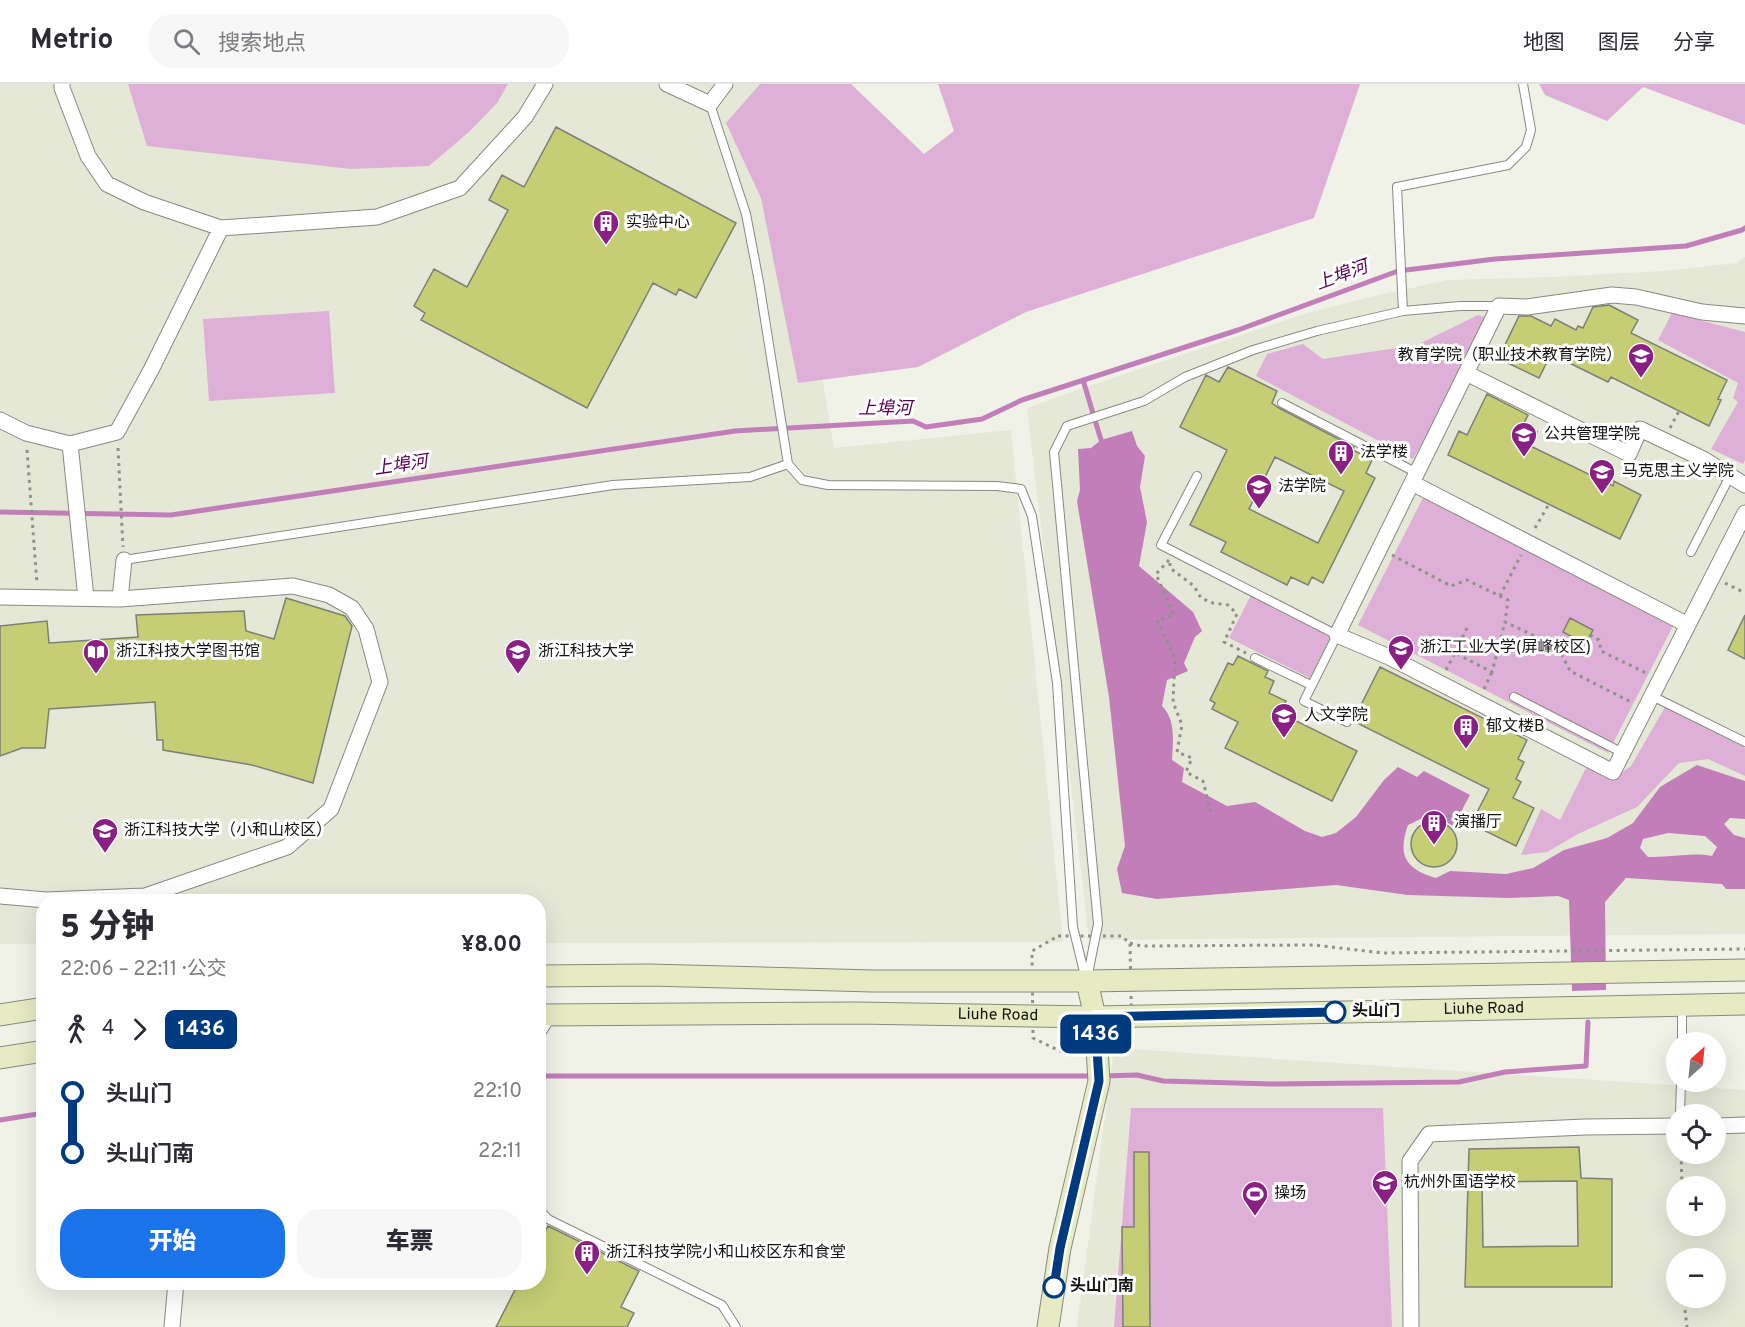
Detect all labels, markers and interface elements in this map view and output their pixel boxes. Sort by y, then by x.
search box [149,14,569,68]
text: Metrio [30,23,113,59]
icon: search [170,25,203,58]
text: 地图 [1523,30,1565,57]
text: 图层 [1598,30,1640,57]
text: 分享 [1673,30,1715,57]
text: 搜索地点 [218,31,306,58]
building icon: 实验中心 [591,208,621,246]
place label: 实验中心 [626,213,690,233]
water label: 上埠河 [1313,255,1374,296]
school or university icon: 教育学院（职业技术教育学院） [1626,341,1656,379]
place label: 教育学院（职业技术教育学院） [1398,346,1622,366]
water label: 上埠河 [858,398,915,421]
school or university icon: 公共管理学院 [1509,420,1539,458]
place label: 公共管理学院 [1544,425,1640,445]
building icon: 法学楼 [1326,438,1356,476]
place label: 法学楼 [1360,443,1408,463]
water label: 上埠河 [373,450,432,481]
school or university icon: 马克思主义学院 [1587,457,1617,495]
place label: 马克思主义学院 [1622,462,1734,482]
school or university icon: 法学院 [1244,472,1274,510]
place label: 法学院 [1278,477,1326,497]
school or university icon: 浙江工业大学(屏峰校区) [1386,633,1416,671]
library icon: 浙江科技大学图书馆 [81,637,111,675]
school or university icon: 浙江科技大学 [503,637,533,675]
place label: 浙江工业大学(屏峰校区) [1420,638,1591,658]
place label: 浙江科技大学图书馆 [116,642,260,662]
place label: 浙江科技大学 [538,642,634,662]
school or university icon: 人文学院 [1269,701,1299,739]
place label: 人文学院 [1304,706,1368,726]
building icon: 郁文楼B [1451,712,1481,750]
place label: 郁文楼B [1486,717,1545,737]
building icon: 演播厅 [1419,808,1449,846]
place label: 演播厅 [1454,813,1502,833]
school or university icon: 浙江科技大学（小和山校区） [90,816,120,854]
place label: 浙江科技大学（小和山校区） [124,821,332,841]
text: 5 分钟 [60,908,154,950]
text: ¥8.00 [461,932,522,959]
text: 22:06 – 22:11 · 公交 [60,957,227,983]
street label: Liuhe Road [1443,998,1524,1020]
marker: 头山门 [1324,1001,1346,1023]
place label: 头山门 [1352,1002,1400,1022]
street label: Liuhe Road [957,1005,1039,1026]
icon: walk [60,1013,93,1046]
icon: forward [123,1013,156,1046]
line badge: 1436 [1054,1014,1138,1054]
text: 4 [102,1016,114,1042]
text: 1436 [177,1016,225,1043]
text: 1436 [1072,1021,1120,1048]
north arrow [1666,1032,1726,1092]
map controls [1666,1032,1726,1308]
text: 22:10 [473,1079,522,1105]
text: 头山门 [106,1082,172,1109]
button: locate [1666,1104,1726,1164]
text: 22:11 [478,1139,522,1165]
text: 头山门南 [106,1142,194,1169]
school or university icon: 杭州外国语学校 [1370,1168,1400,1206]
place label: 杭州外国语学校 [1404,1173,1516,1193]
button: + [1666,1176,1726,1236]
sports icon: 操场 [1240,1179,1270,1217]
place label: 操场 [1274,1184,1306,1204]
button: 开始 [60,1209,285,1278]
button: 车票 [297,1209,522,1278]
building icon: 浙江科技学院小和山校区东和食堂 [572,1238,602,1276]
place label: 浙江科技学院小和山校区东和食堂 [606,1243,846,1263]
button: − [1666,1248,1726,1308]
marker: 头山门南 [1043,1276,1065,1298]
place label: 头山门南 [1070,1277,1134,1297]

